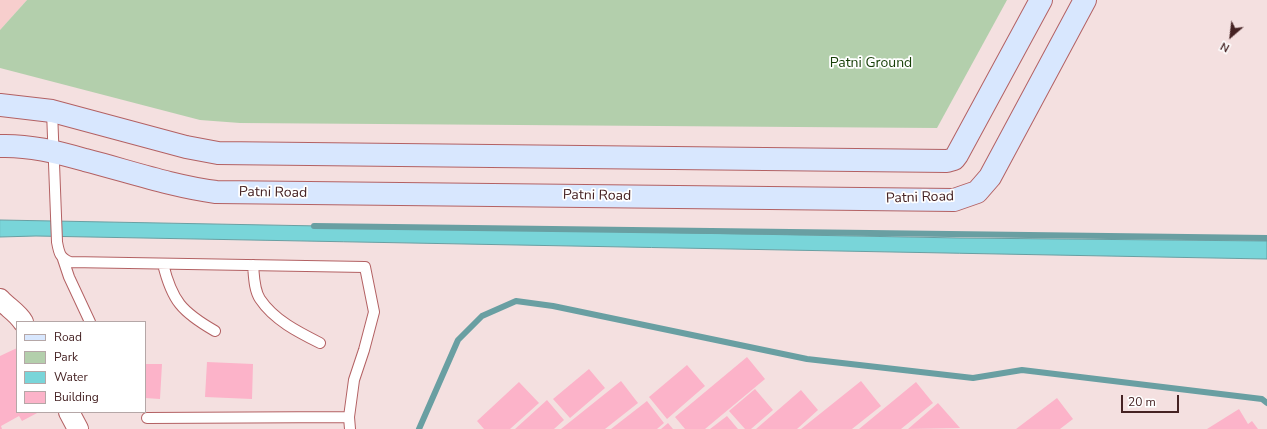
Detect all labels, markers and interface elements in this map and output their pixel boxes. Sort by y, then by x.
north arrow [1211,16,1251,56]
text: N [1218,38,1232,56]
park label: Patni Ground [830,56,912,72]
street label: Patni Road [239,184,307,202]
street label: Patni Road [563,187,631,205]
street label: Patni Road [886,188,954,208]
legend [16,321,146,413]
text: Road [54,329,82,345]
text: Park [54,349,78,365]
text: Water [54,369,88,385]
scale bar [1123,387,1181,413]
text: Building [54,389,99,405]
text: 20 m [1128,394,1156,410]

